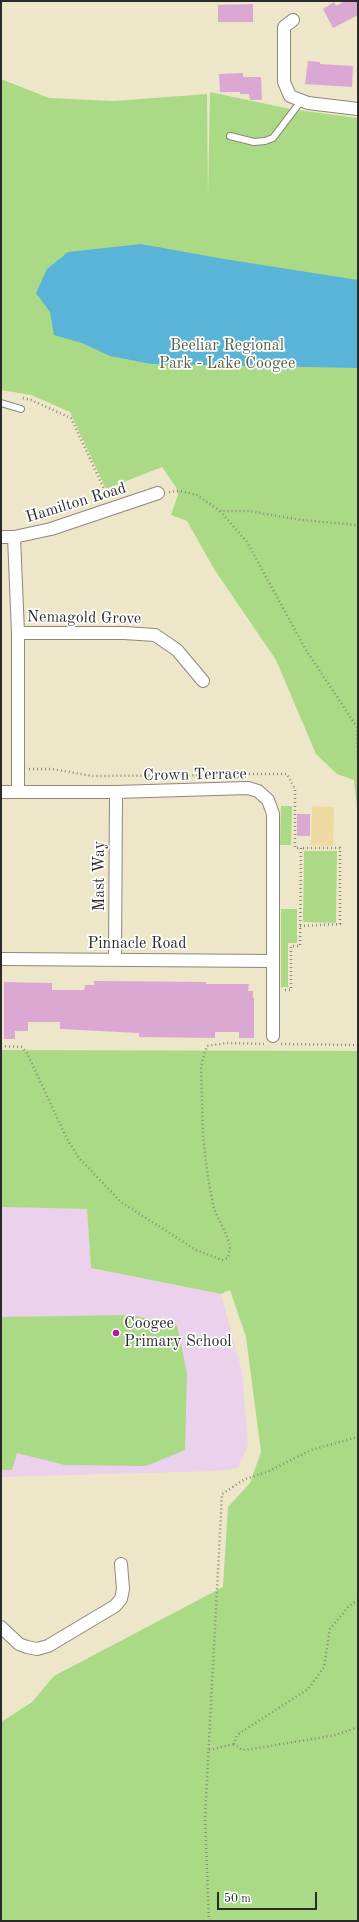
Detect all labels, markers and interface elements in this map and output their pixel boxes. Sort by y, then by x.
park label: Beeliar Regional Park - Lake Coogee [159,336,295,374]
street label: Hamilton Road [23,479,129,527]
street label: Nemagold Grove [27,607,141,629]
street label: Crown Terrace [143,764,247,786]
street label: Mast Way [90,841,110,911]
street label: Pinnacle Road [87,934,187,954]
place label: Coogee Primary School [124,1314,232,1352]
marker: Coogee Primary School [111,1328,121,1338]
scale bar [219,1884,319,1910]
text: 50 m [224,1893,251,1905]

